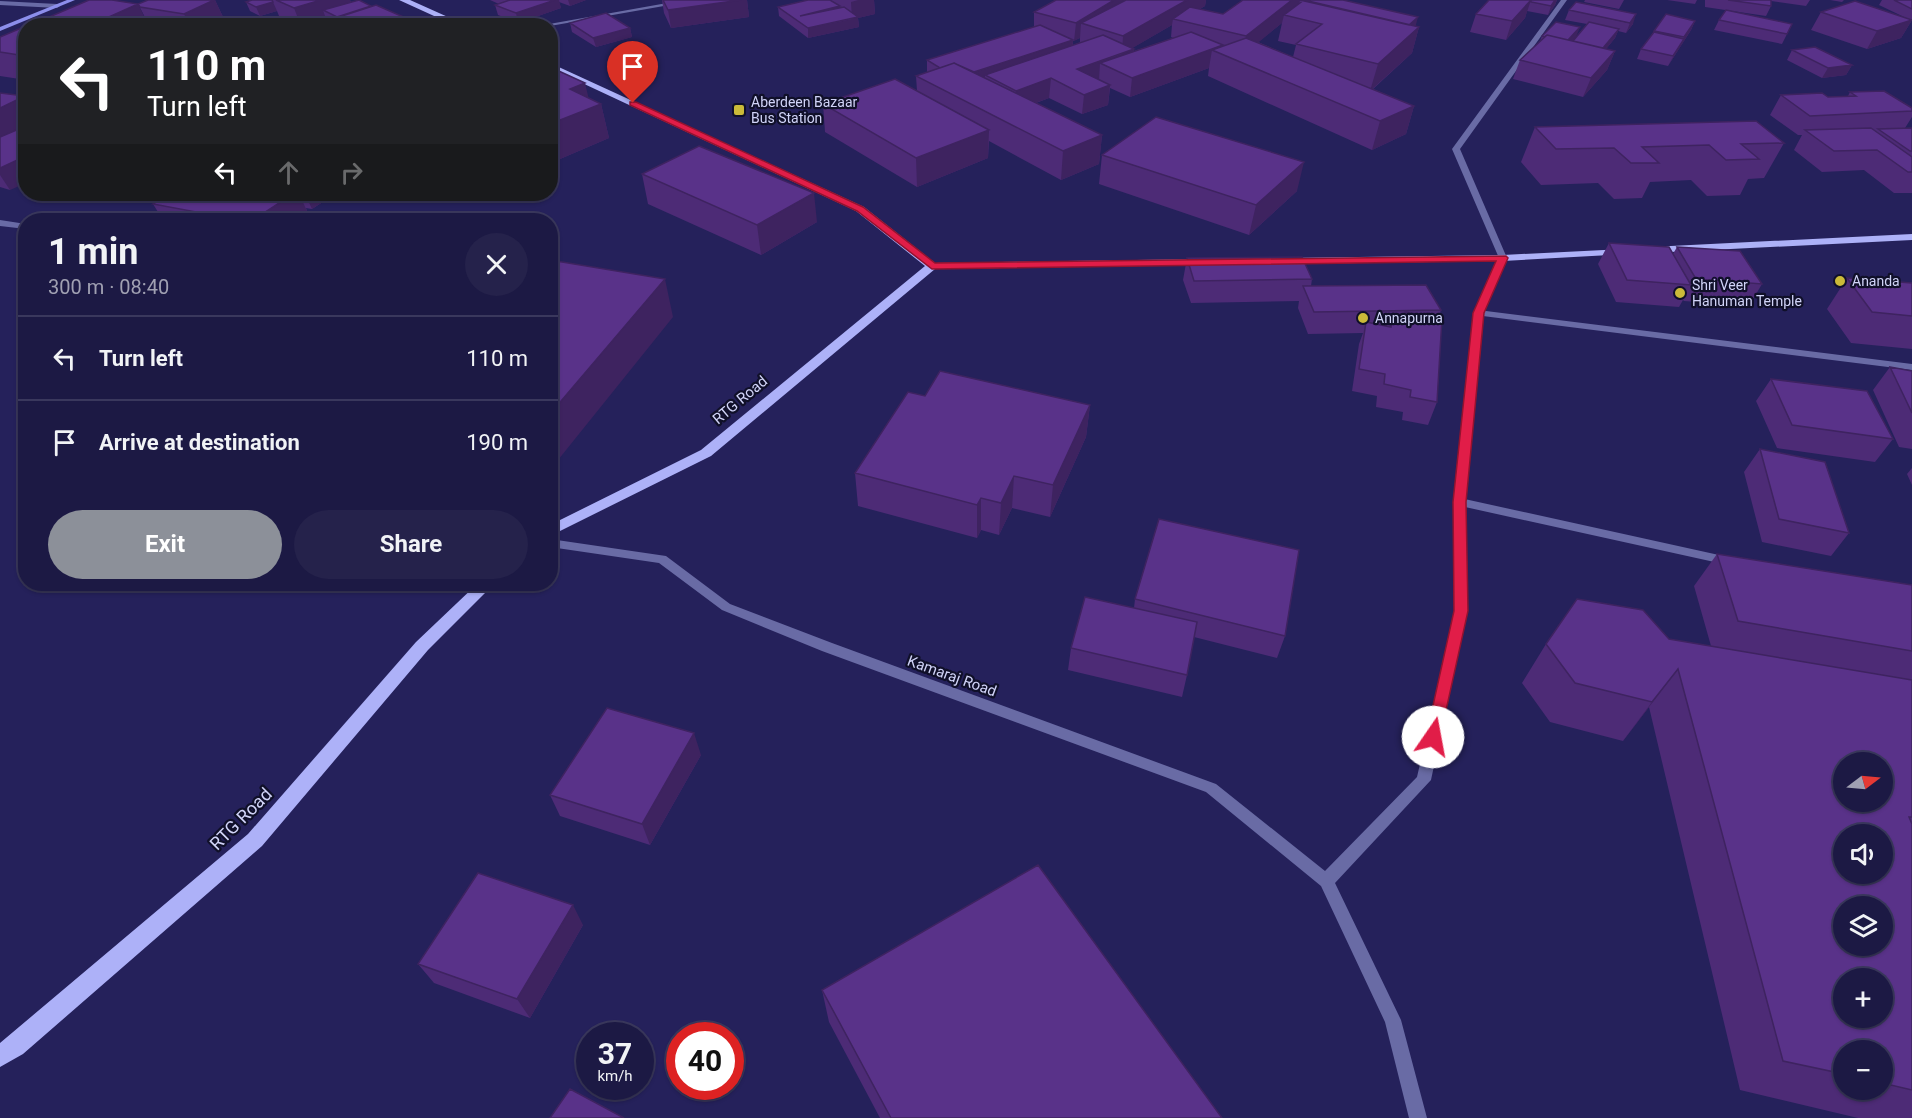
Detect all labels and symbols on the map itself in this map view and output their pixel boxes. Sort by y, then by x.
pin [607,41,658,103]
place label: Aberdeen Bazaar Bus Station [751,94,857,126]
marker: Aberdeen Bazaar Bus Station [732,103,746,117]
place label: Ananda [1852,273,1900,289]
marker: Ananda [1833,274,1847,288]
place label: Shri Veer Hanuman Temple [1692,277,1802,309]
marker: Shri Veer Hanuman Temple [1673,286,1687,300]
place label: Annapurna [1375,310,1443,326]
marker: Annapurna [1356,311,1370,325]
street label: RTG Road [709,372,771,428]
street label: Kamaraj Road [905,652,999,700]
position arrow [1401,705,1465,769]
north arrow [1833,752,1893,812]
street label: RTG Road [205,783,276,854]
speed limit sign: 40 [666,1022,744,1100]

